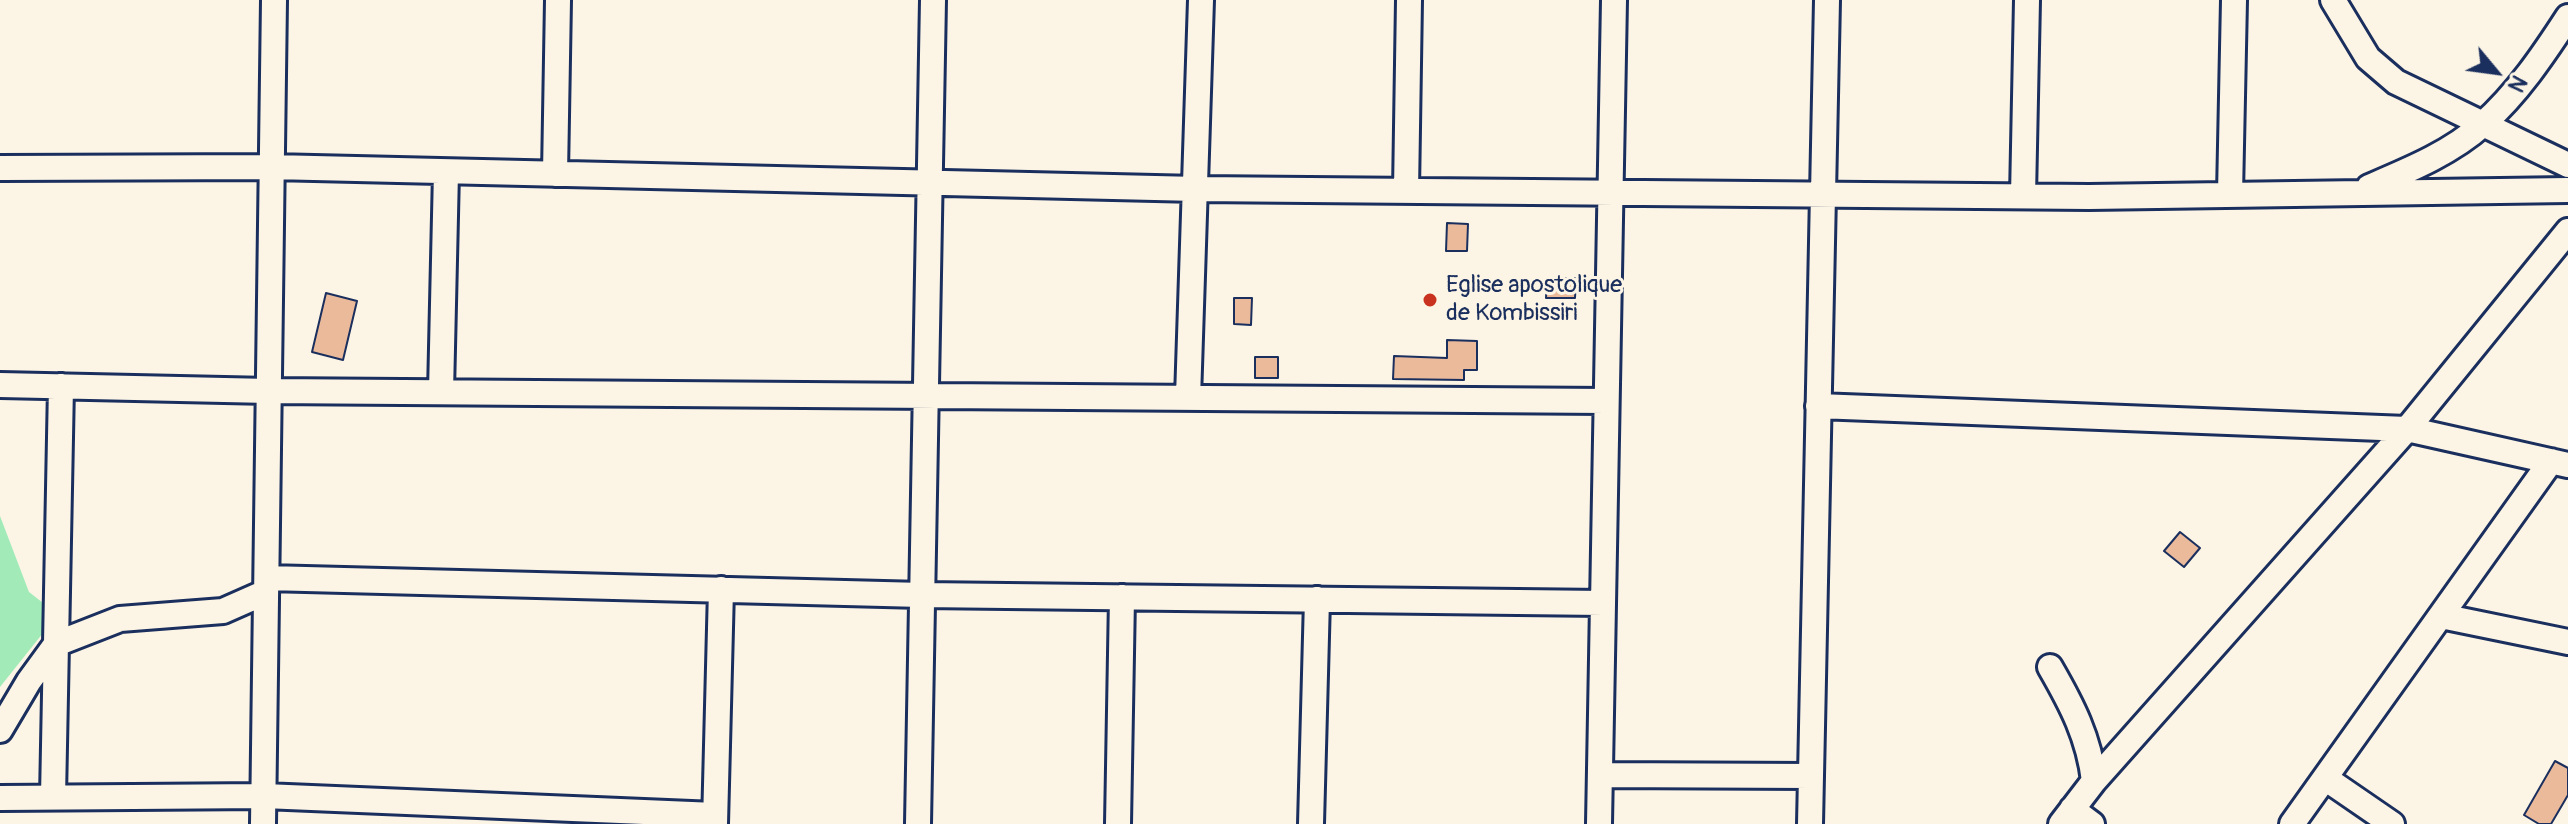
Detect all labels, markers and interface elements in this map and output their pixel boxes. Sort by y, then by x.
north arrow [2456,32,2536,112]
text: N [2501,70,2533,97]
place label: Eglise apostolique de Kombissiri [1446,272,1622,328]
marker: Eglise apostolique de Kombissiri [1421,291,1439,309]

